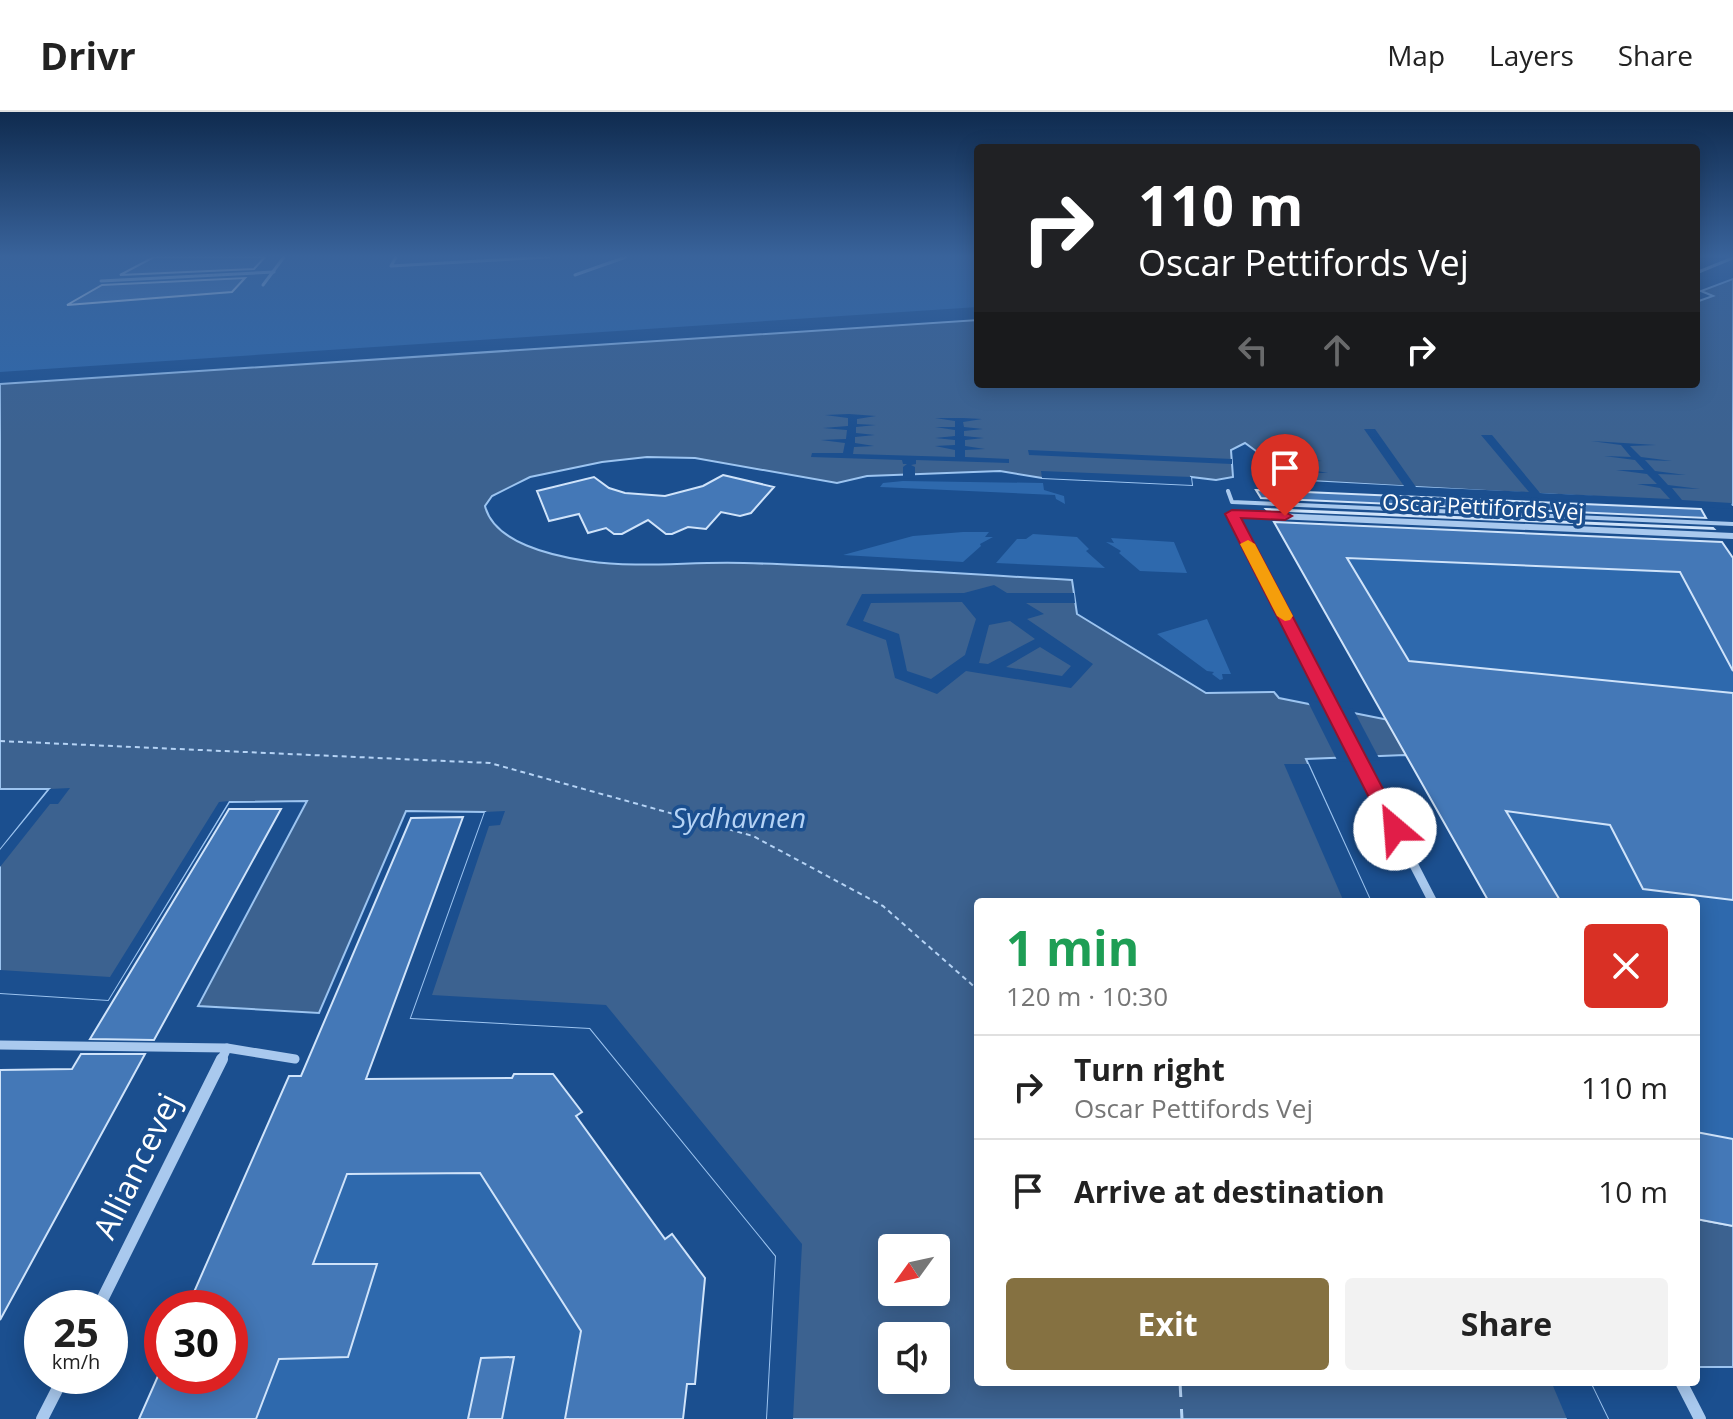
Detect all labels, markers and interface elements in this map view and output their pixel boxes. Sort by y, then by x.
text: Drivr [40,29,136,81]
text: Map [1387,36,1445,74]
text: Layers [1489,36,1574,74]
text: Share [1618,36,1693,74]
text: 110 m [1138,166,1304,242]
icon: right [1006,176,1110,280]
text: Oscar Pettifords Vej [1138,238,1469,287]
icon: left [1231,328,1275,372]
icon: ahead [1315,328,1359,372]
icon: right [1399,328,1443,372]
pin [1251,434,1319,516]
icon: arrive [1263,446,1307,490]
street label: Oscar Pettifords Vej [1381,486,1585,526]
position arrow [1353,787,1437,871]
water label: Sydhavnen [672,798,806,836]
text: 1 min [1006,915,1139,980]
button: close [1584,924,1668,1008]
text: 120 m · 10:30 [1006,978,1168,1014]
text: Turn right [1074,1049,1225,1090]
icon: right [1006,1065,1050,1109]
text: 110 m [1581,1067,1668,1108]
street label: Alliancevej [82,1085,189,1245]
text: Oscar Pettifords Vej [1074,1090,1313,1126]
icon: arrive [1006,1169,1050,1213]
text: Arrive at destination [1074,1171,1385,1212]
text: 10 m [1598,1171,1668,1212]
north arrow [878,1234,950,1306]
map controls [878,1234,950,1394]
button: Exit [1006,1278,1329,1370]
button: Share [1345,1278,1668,1370]
speed limit sign: 30 [144,1290,248,1394]
text: 25 [53,1304,99,1359]
button: sound [878,1322,950,1394]
text: km/h [52,1348,100,1375]

